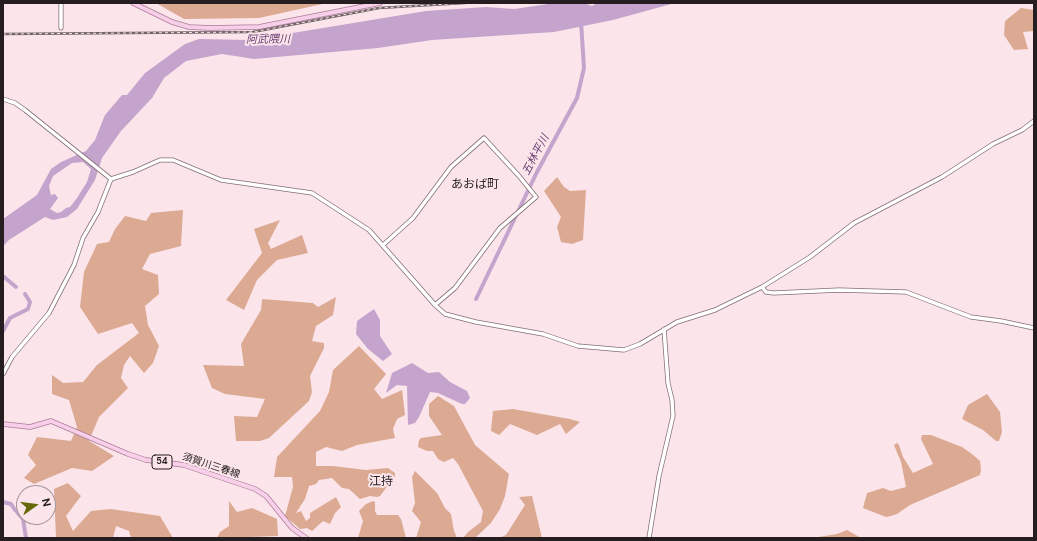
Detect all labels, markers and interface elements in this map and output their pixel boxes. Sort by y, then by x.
water label: 阿武隈川 [246,33,290,47]
water label: 五林平川 [520,132,552,178]
district label: あおば町 [451,178,499,192]
street label: 須賀川三春線 [181,451,241,481]
road number: 54 [152,455,172,469]
district label: 江持 [369,475,393,489]
north arrow [16,485,56,525]
text: N [39,497,54,508]

